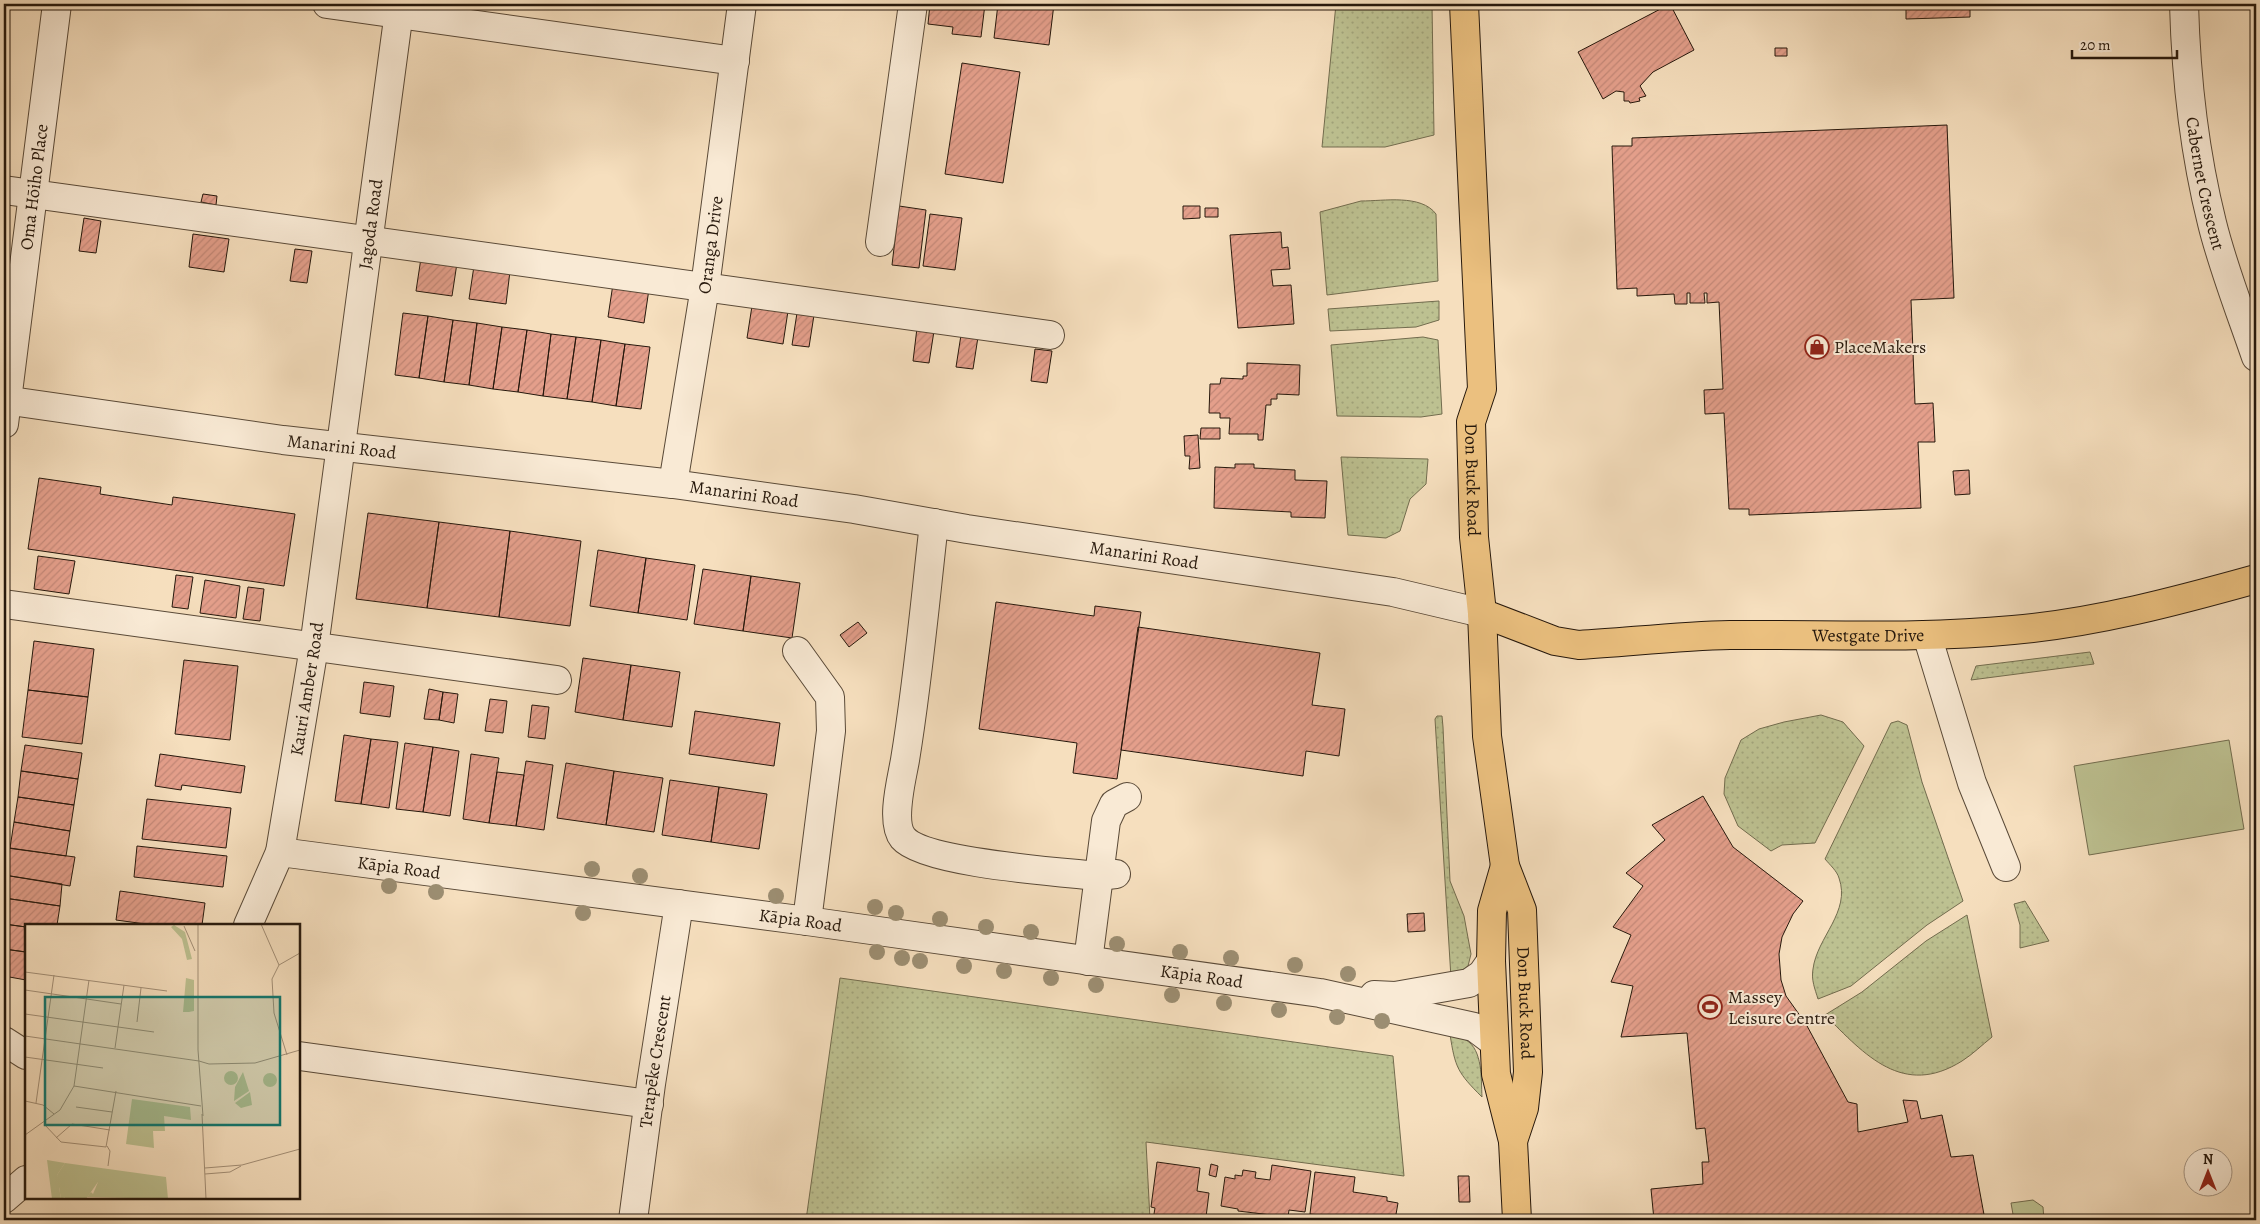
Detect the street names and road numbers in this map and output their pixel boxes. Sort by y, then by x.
street label: Cabernet Crescent [2180,115,2231,253]
street label: Oma Hōiho Place [14,122,54,251]
street label: Jagoda Road [353,177,389,271]
street label: Oranga Drive [692,194,729,296]
street label: Don Buck Road [1459,423,1486,537]
street label: Manarini Road [286,429,398,465]
street label: Manarini Road [688,474,800,513]
street label: Manarini Road [1088,535,1201,575]
street label: Kauri Amber Road [284,620,329,758]
street label: Westgate Drive [1811,623,1924,648]
street label: Kāpia Road [356,850,442,885]
street label: Kāpia Road [758,903,844,938]
street label: Don Buck Road [1511,946,1540,1060]
street label: Kāpia Road [1159,959,1245,994]
street label: Terapēke Crescent [633,993,677,1129]

